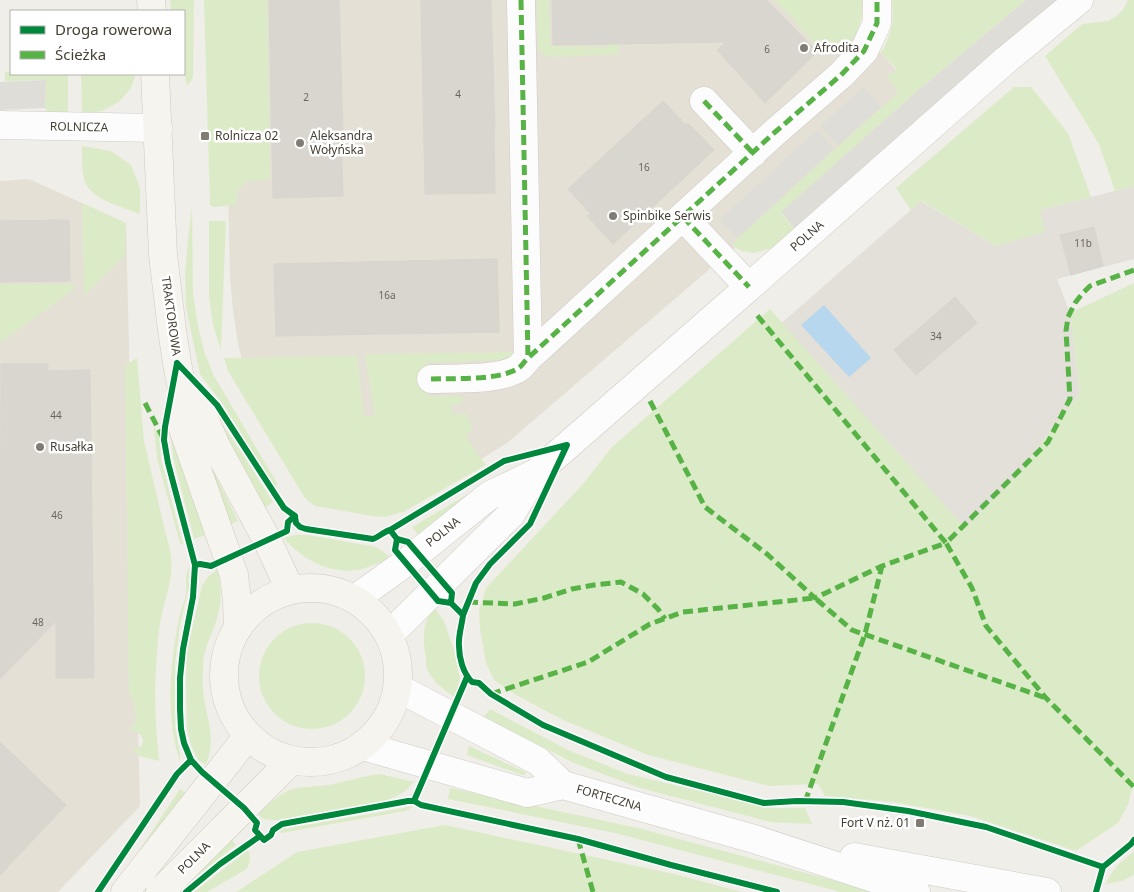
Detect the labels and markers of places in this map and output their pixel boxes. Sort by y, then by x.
place label: Afrodita [814,39,859,56]
marker: Afrodita [798,42,810,54]
place label: Rolnicza 02 [215,127,278,144]
place label: Aleksandra Wołyńska [310,127,373,158]
marker: Rolnicza 02 [199,130,211,142]
marker: Aleksandra Wołyńska [294,137,306,149]
place label: Spinbike Serwis [623,207,711,224]
marker: Spinbike Serwis [607,210,619,222]
place label: Rusałka [50,438,94,455]
marker: Rusałka [34,441,46,453]
place label: Fort V nż. 01 [841,814,910,831]
marker: Fort V nż. 01 [914,817,926,829]

